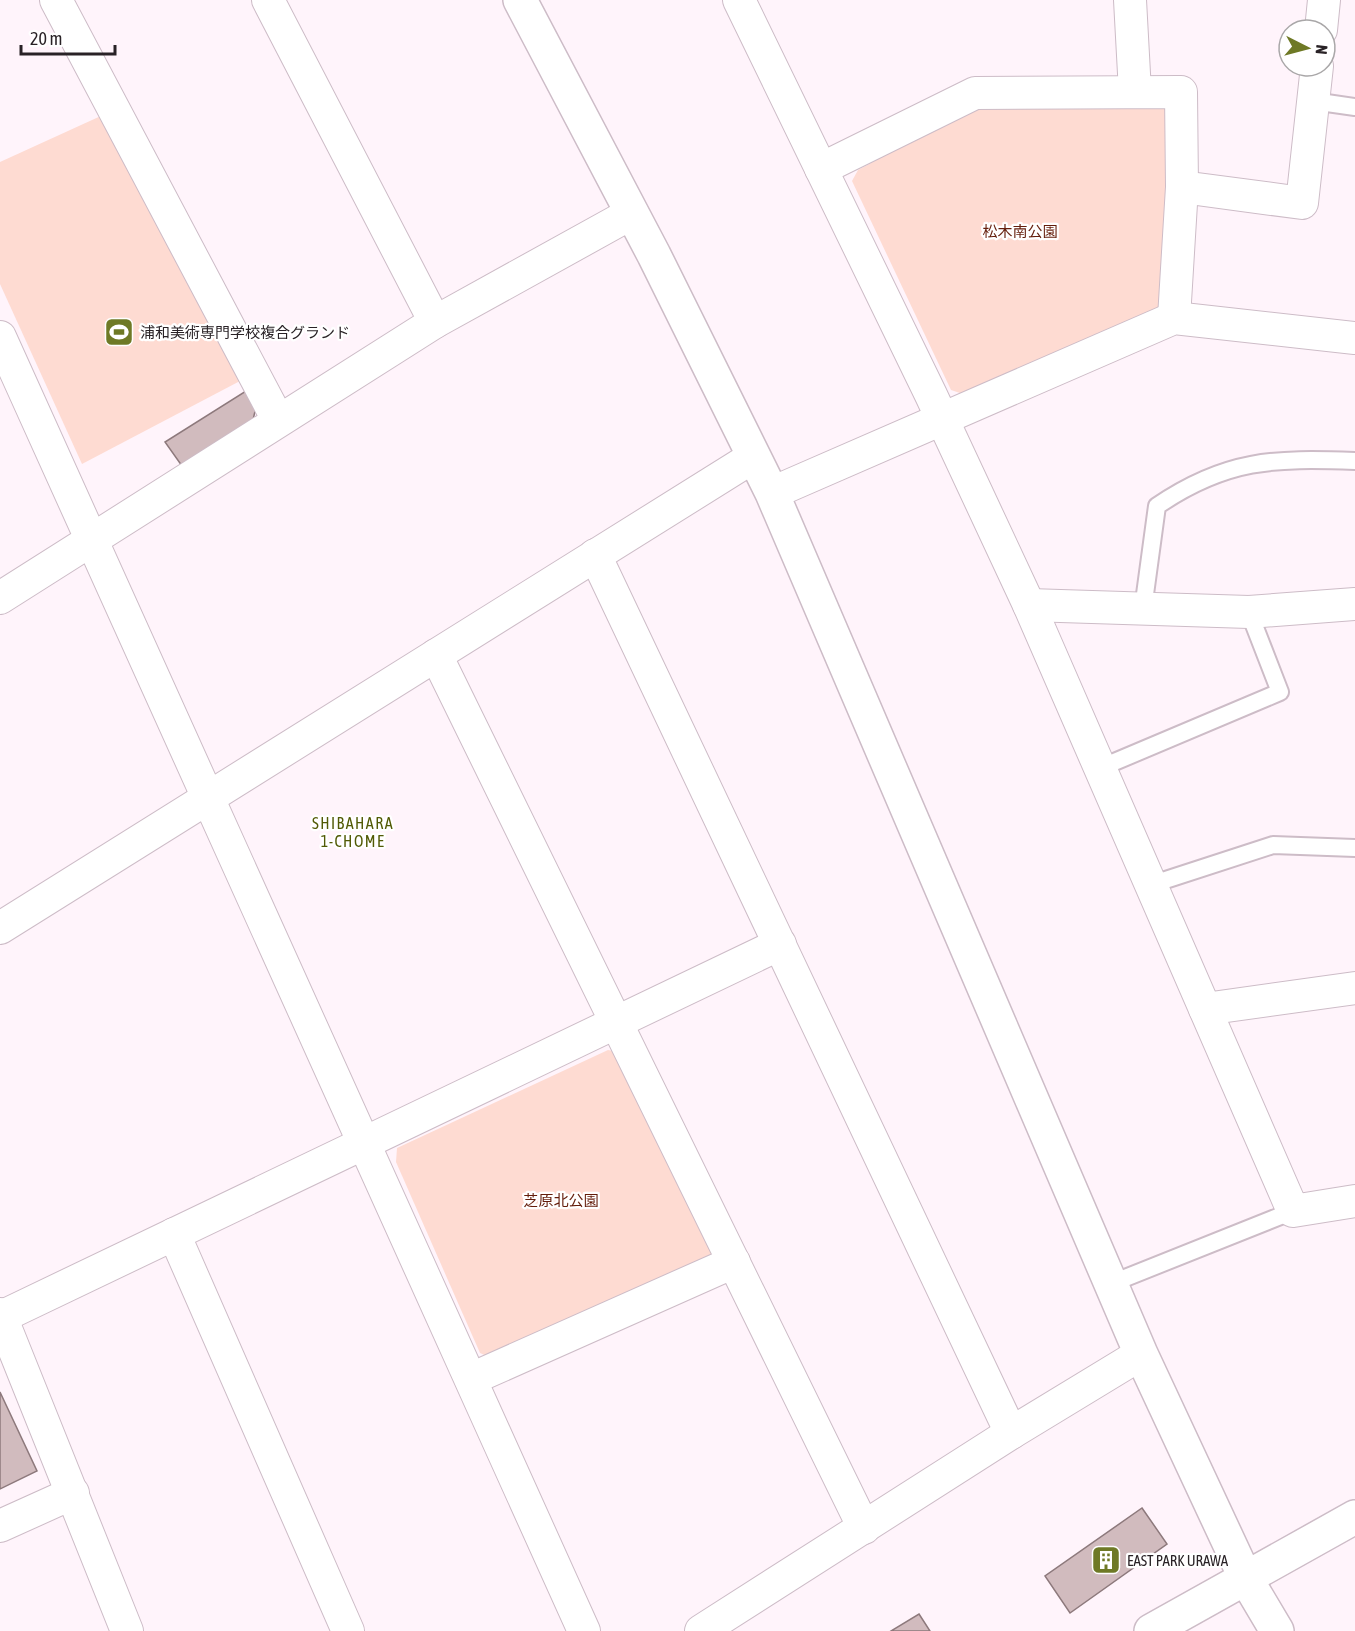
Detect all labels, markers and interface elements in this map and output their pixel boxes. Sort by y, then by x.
scale bar [21,18,116,56]
north arrow [1277,18,1337,78]
text: 20 m [30,28,62,49]
text: N [1312,44,1331,55]
park label: 松木南公園 [982,223,1058,240]
sports icon: 浦和美術専門学校複合グランド [103,316,135,348]
place label: 浦和美術専門学校複合グランド [140,324,350,341]
district label: SHIBAHARA 1-CHOME [312,814,394,850]
park label: 芝原北公園 [523,1192,599,1209]
building icon: EAST PARK URAWA [1090,1544,1122,1576]
place label: EAST PARK URAWA [1127,1552,1229,1569]

